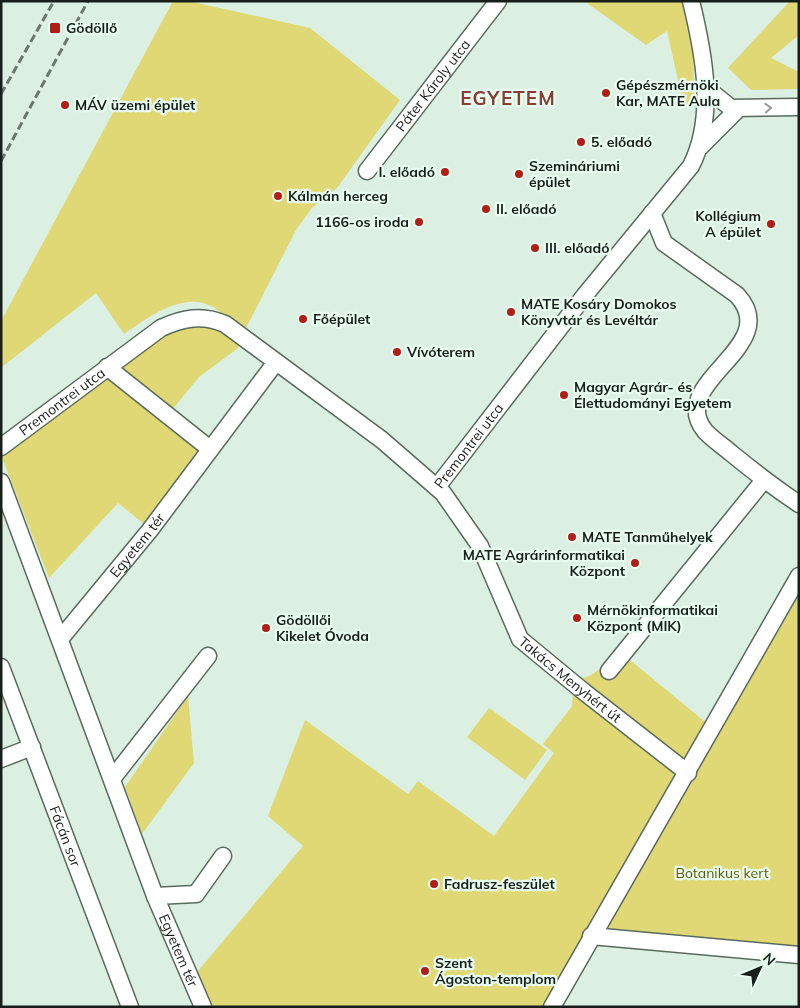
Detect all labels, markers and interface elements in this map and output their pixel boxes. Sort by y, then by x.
place label: Gödöllő [66,19,117,37]
marker: Gödöllő [48,21,62,35]
street label: Páter Károly utca [392,36,474,135]
place label: Gépészmérnöki Kar, MATE Aula [616,76,720,110]
district label: EGYETEM [460,86,556,110]
marker: Gépészmérnöki Kar, MATE Aula [600,87,612,99]
place label: MÁV üzemi épület [75,96,196,114]
marker: MÁV üzemi épület [59,99,71,111]
one-way arrow [764,102,772,113]
place label: 5. előadó [591,133,652,151]
marker: 5. előadó [575,136,587,148]
place label: Szemináriumi épület [529,157,620,191]
place label: I. előadó [378,163,435,181]
marker: I. előadó [439,166,451,178]
marker: Szemináriumi épület [513,168,525,180]
place label: Kálmán herceg [288,187,388,205]
marker: Kálmán herceg [272,190,284,202]
place label: II. előadó [496,200,557,218]
marker: II. előadó [480,203,492,215]
place label: Kollégium A épület [695,207,762,241]
place label: 1166-os iroda [315,213,409,231]
marker: 1166-os iroda [413,216,425,228]
marker: Kollégium A épület [765,218,777,230]
place label: III. előadó [545,239,610,257]
marker: III. előadó [529,242,541,254]
place label: MATE Kosáry Domokos Könyvtár és Levéltár [521,295,677,329]
marker: MATE Kosáry Domokos Könyvtár és Levéltár [505,306,517,318]
place label: Főépület [313,310,371,328]
marker: Főépület [297,313,309,325]
place label: Vívóterem [406,343,475,361]
marker: Vívóterem [391,346,403,358]
street label: Premontrei utca [15,364,109,440]
place label: Magyar Agrár- és Élettudományi Egyetem [574,378,732,412]
marker: Magyar Agrár- és Élettudományi Egyetem [558,389,570,401]
street label: Premontrei utca [430,400,507,492]
street label: Egyetem tér [106,509,169,581]
place label: MATE Tanműhelyek [582,528,713,546]
marker: MATE Tanműhelyek [566,531,578,543]
place label: MATE Agrárinformatikai Központ [463,546,626,580]
marker: MATE Agrárinformatikai Központ [629,557,641,569]
place label: Mérnökinformatikai Központ (MIK) [587,601,718,635]
place label: Gödöllői Kikelet Óvoda [276,611,369,645]
marker: Mérnökinformatikai Központ (MIK) [571,612,583,624]
marker: Gödöllői Kikelet Óvoda [260,622,272,634]
street label: Takács Menyhért út [515,633,625,727]
street label: Fácán sor [46,803,85,870]
park label: Botanikus kert [675,864,769,882]
place label: Fadrusz-feszület [444,875,556,893]
marker: Fadrusz-feszület [428,878,440,890]
street label: Egyetem tér [155,911,203,990]
north arrow [735,943,785,993]
text: N [759,949,779,969]
place label: Szent Ágoston-templom [435,954,556,988]
marker: Szent Ágoston-templom [419,965,431,977]

